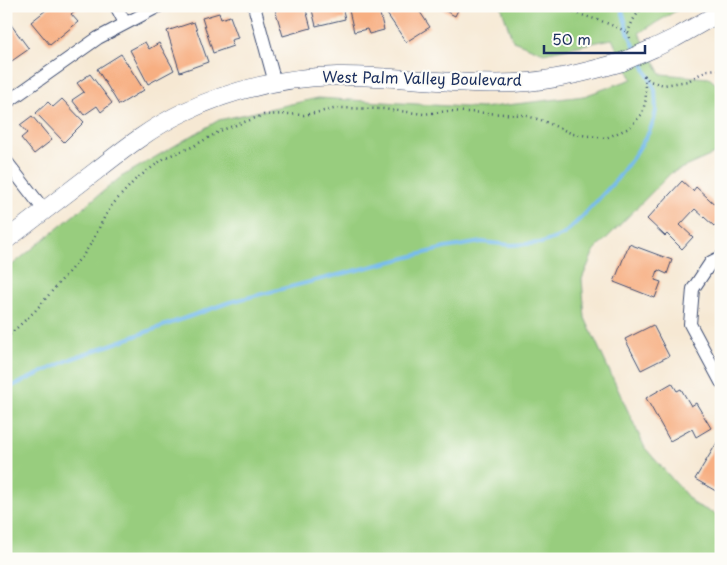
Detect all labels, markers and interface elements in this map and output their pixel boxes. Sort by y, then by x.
scale bar [544,22,646,54]
text: 50 m [552,27,591,50]
street label: West Palm Valley Boulevard [322,64,522,91]

